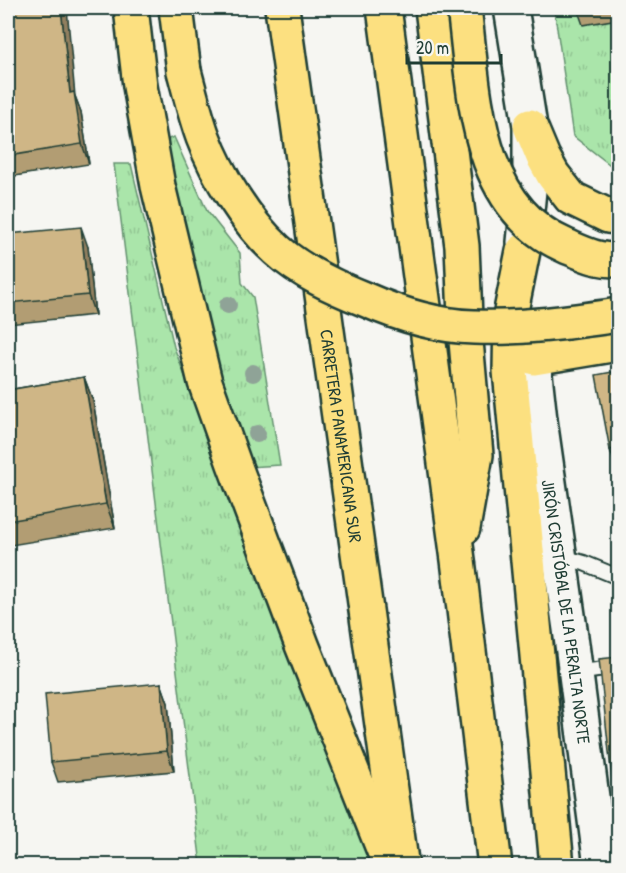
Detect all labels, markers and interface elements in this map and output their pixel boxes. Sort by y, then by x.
scale bar [407,27,502,65]
text: 20 m [416,35,449,60]
street label: CARRETERA PANAMERICANA SUR [314,328,369,544]
street label: JIRÓN CRISTÓBAL DE LA PERALTA NORTE [536,478,597,745]

